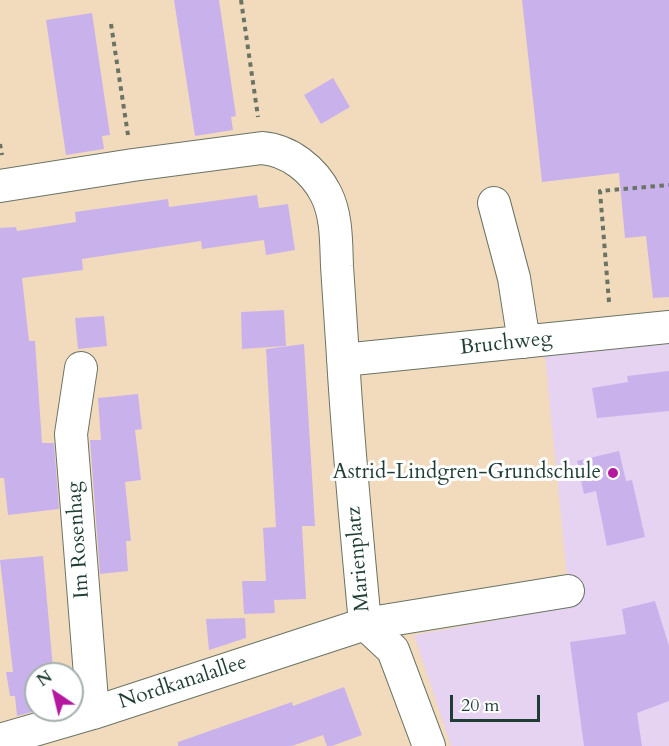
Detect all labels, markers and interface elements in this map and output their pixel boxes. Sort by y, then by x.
street label: Bruchweg [459,327,553,361]
place label: Astrid-Lindgren-Grundschule [333,460,601,486]
marker: Astrid-Lindgren-Grundschule [606,466,620,480]
street label: Im Rosenhag [62,481,96,599]
street label: Marienplatz [342,505,376,613]
street label: Nordkanalallee [116,650,250,716]
north arrow [24,662,84,722]
text: N [33,666,57,692]
scale bar [453,683,543,721]
text: 20 m [461,693,500,718]

